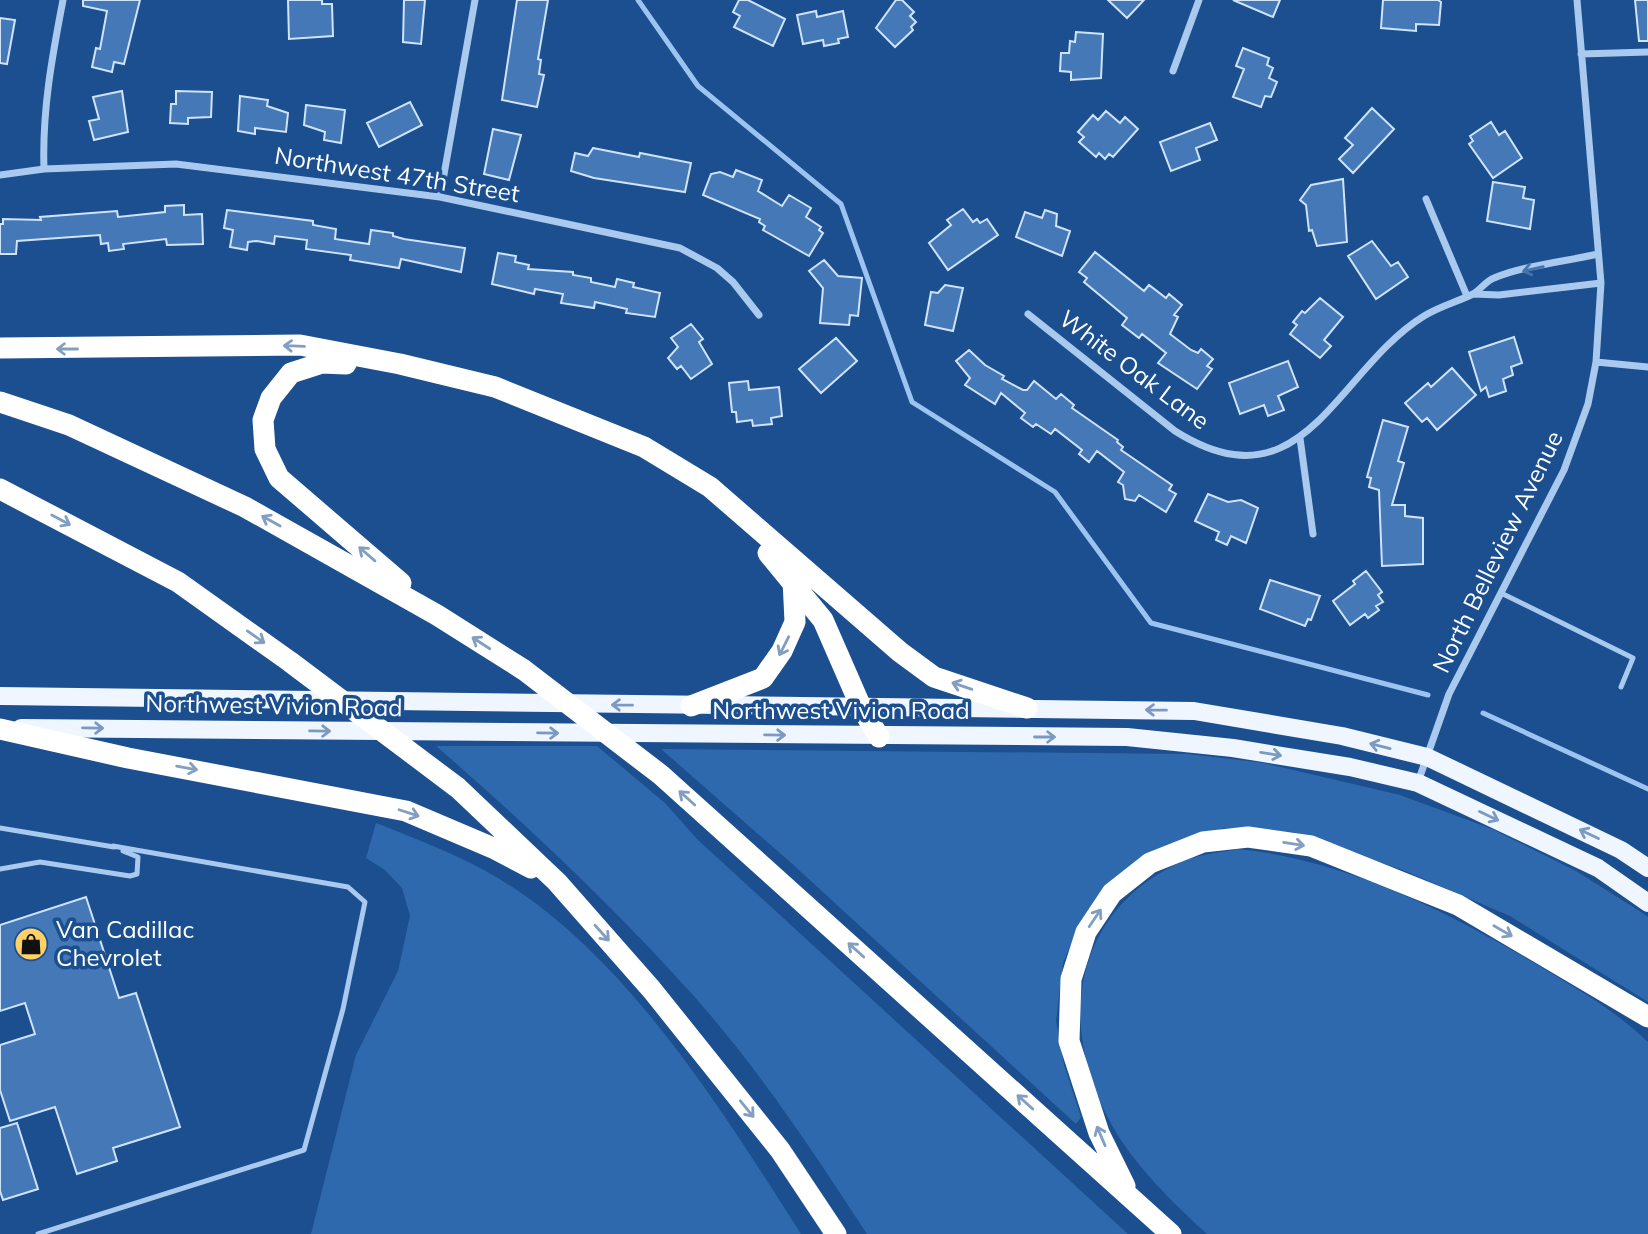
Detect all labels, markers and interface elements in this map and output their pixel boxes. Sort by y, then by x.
street label: Northwest 47th Street [273,140,522,208]
one-way arrow [1522,263,1545,276]
street label: White Oak Lane [1054,303,1216,435]
one-way arrow [283,339,306,352]
one-way arrow [56,342,79,356]
street label: North Belleview Avenue [1425,426,1569,677]
one-way arrow [50,514,71,528]
one-way arrow [261,514,282,527]
one-way arrow [358,546,376,562]
one-way arrow [246,630,265,644]
one-way arrow [472,635,491,650]
one-way arrow [776,635,790,656]
one-way arrow [951,679,973,692]
street label: Northwest Vivion Road [145,688,403,722]
street label: Northwest Vivion Road [712,695,970,725]
one-way arrow [611,698,634,712]
one-way arrow [1145,703,1168,717]
one-way arrow [81,722,104,735]
one-way arrow [308,724,331,738]
one-way arrow [536,726,559,740]
one-way arrow [763,729,786,742]
one-way arrow [1033,730,1056,744]
one-way arrow [1370,739,1392,752]
one-way arrow [1259,748,1282,761]
one-way arrow [175,762,197,776]
one-way arrow [678,790,696,806]
one-way arrow [398,808,420,820]
one-way arrow [1478,810,1499,823]
one-way arrow [1579,827,1600,841]
one-way arrow [1282,838,1305,851]
one-way arrow [1088,909,1102,929]
place label: Van Cadillac Chevrolet [56,914,194,972]
one-way arrow [594,924,610,942]
shop icon: Van Cadillac Chevrolet [12,925,50,963]
one-way arrow [1492,925,1512,939]
one-way arrow [847,942,865,958]
one-way arrow [1016,1094,1034,1110]
one-way arrow [740,1099,755,1117]
one-way arrow [1094,1125,1107,1147]

